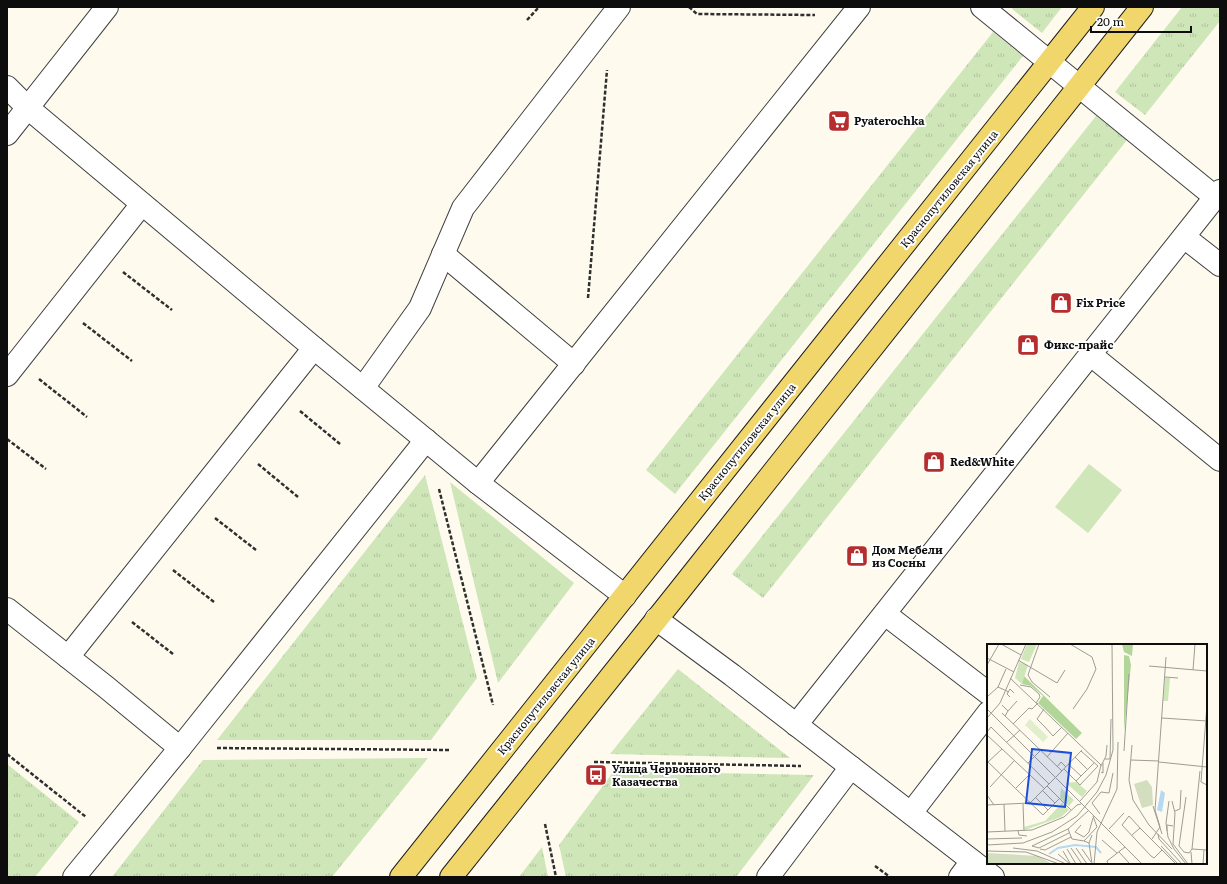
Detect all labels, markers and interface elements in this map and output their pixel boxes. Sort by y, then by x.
scale bar [1091,8,1191,34]
text: 20 m [1097,12,1124,30]
supermarket icon: Pyaterochka [826,108,852,134]
place label: Pyaterochka [854,112,925,128]
street label: Краснопутиловская улица [896,126,1001,251]
shop icon: Fix Price [1048,290,1074,316]
place label: Fix Price [1076,294,1125,310]
shop icon: Фикс-прайс [1015,332,1041,358]
place label: Фикс-прайс [1044,336,1113,352]
street label: Краснопутиловская улица [694,379,799,504]
shop icon: Red&White [921,449,947,475]
place label: Red&White [950,453,1014,469]
place label: Дом Мебели из Сосны [872,541,943,570]
shop icon: Дом Мебели из Сосны [844,543,870,569]
street label: Краснопутиловская улица [493,633,598,758]
inset map [987,644,1207,864]
place label: Улица Червонного Казачества [612,760,721,789]
bus stop icon: Улица Червонного Казачества [583,762,609,788]

